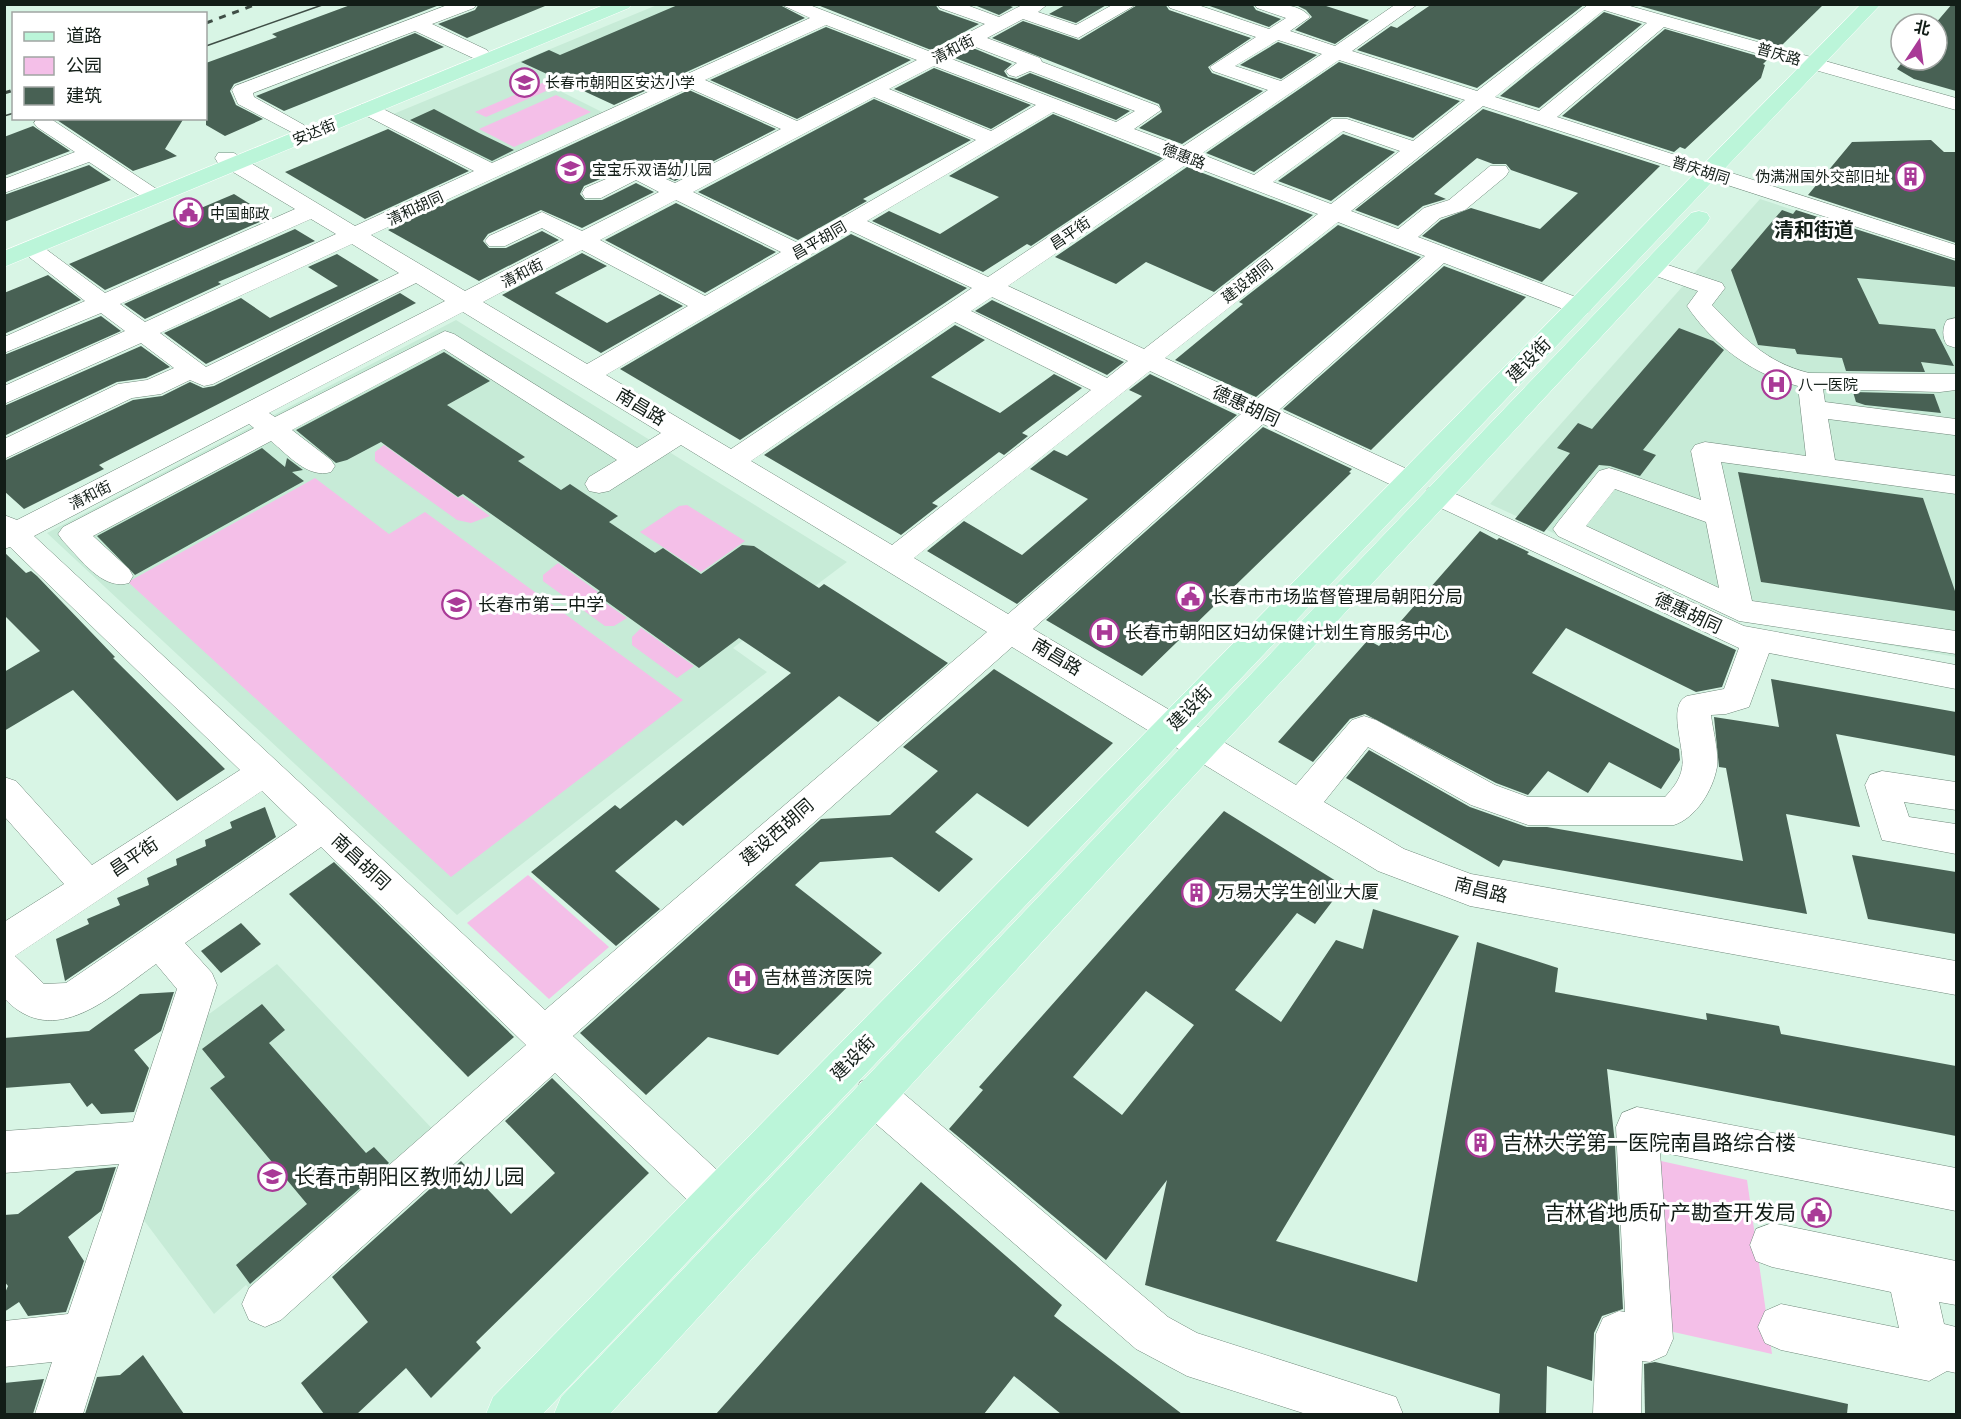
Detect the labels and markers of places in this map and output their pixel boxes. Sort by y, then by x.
school or university icon: 长春市朝阳区安达小学 [508,66,540,98]
place label: 长春市朝阳区安达小学 [545,73,695,92]
school or university icon: 宝宝乐双语幼儿园 [555,153,587,185]
place label: 宝宝乐双语幼儿园 [592,160,712,179]
building icon: 伪满洲国外交部旧址 [1895,160,1927,192]
place label: 伪满洲国外交部旧址 [1755,167,1890,186]
public building icon: 中国邮政 [173,197,205,229]
place label: 中国邮政 [210,204,270,223]
hospital icon: 八一医院 [1761,368,1793,400]
place label: 八一医院 [1798,375,1858,394]
public building icon: 长春市市场监督管理局朝阳分局 [1174,581,1206,613]
place label: 长春市市场监督管理局朝阳分局 [1211,586,1463,608]
school or university icon: 长春市第二中学 [441,589,473,621]
place label: 长春市第二中学 [478,594,604,616]
hospital icon: 长春市朝阳区妇幼保健计划生育服务中心 [1088,617,1120,649]
place label: 长春市朝阳区妇幼保健计划生育服务中心 [1125,622,1449,644]
building icon: 万易大学生创业大厦 [1180,876,1212,908]
place label: 万易大学生创业大厦 [1217,881,1379,903]
hospital icon: 吉林普济医院 [727,962,759,994]
place label: 吉林普济医院 [764,967,872,989]
building icon: 吉林大学第一医院南昌路综合楼 [1465,1126,1497,1158]
place label: 吉林大学第一医院南昌路综合楼 [1502,1130,1796,1155]
school or university icon: 长春市朝阳区教师幼儿园 [257,1160,289,1192]
place label: 长春市朝阳区教师幼儿园 [294,1164,525,1189]
public building icon: 吉林省地质矿产勘查开发局 [1801,1196,1833,1228]
place label: 吉林省地质矿产勘查开发局 [1544,1200,1796,1225]

